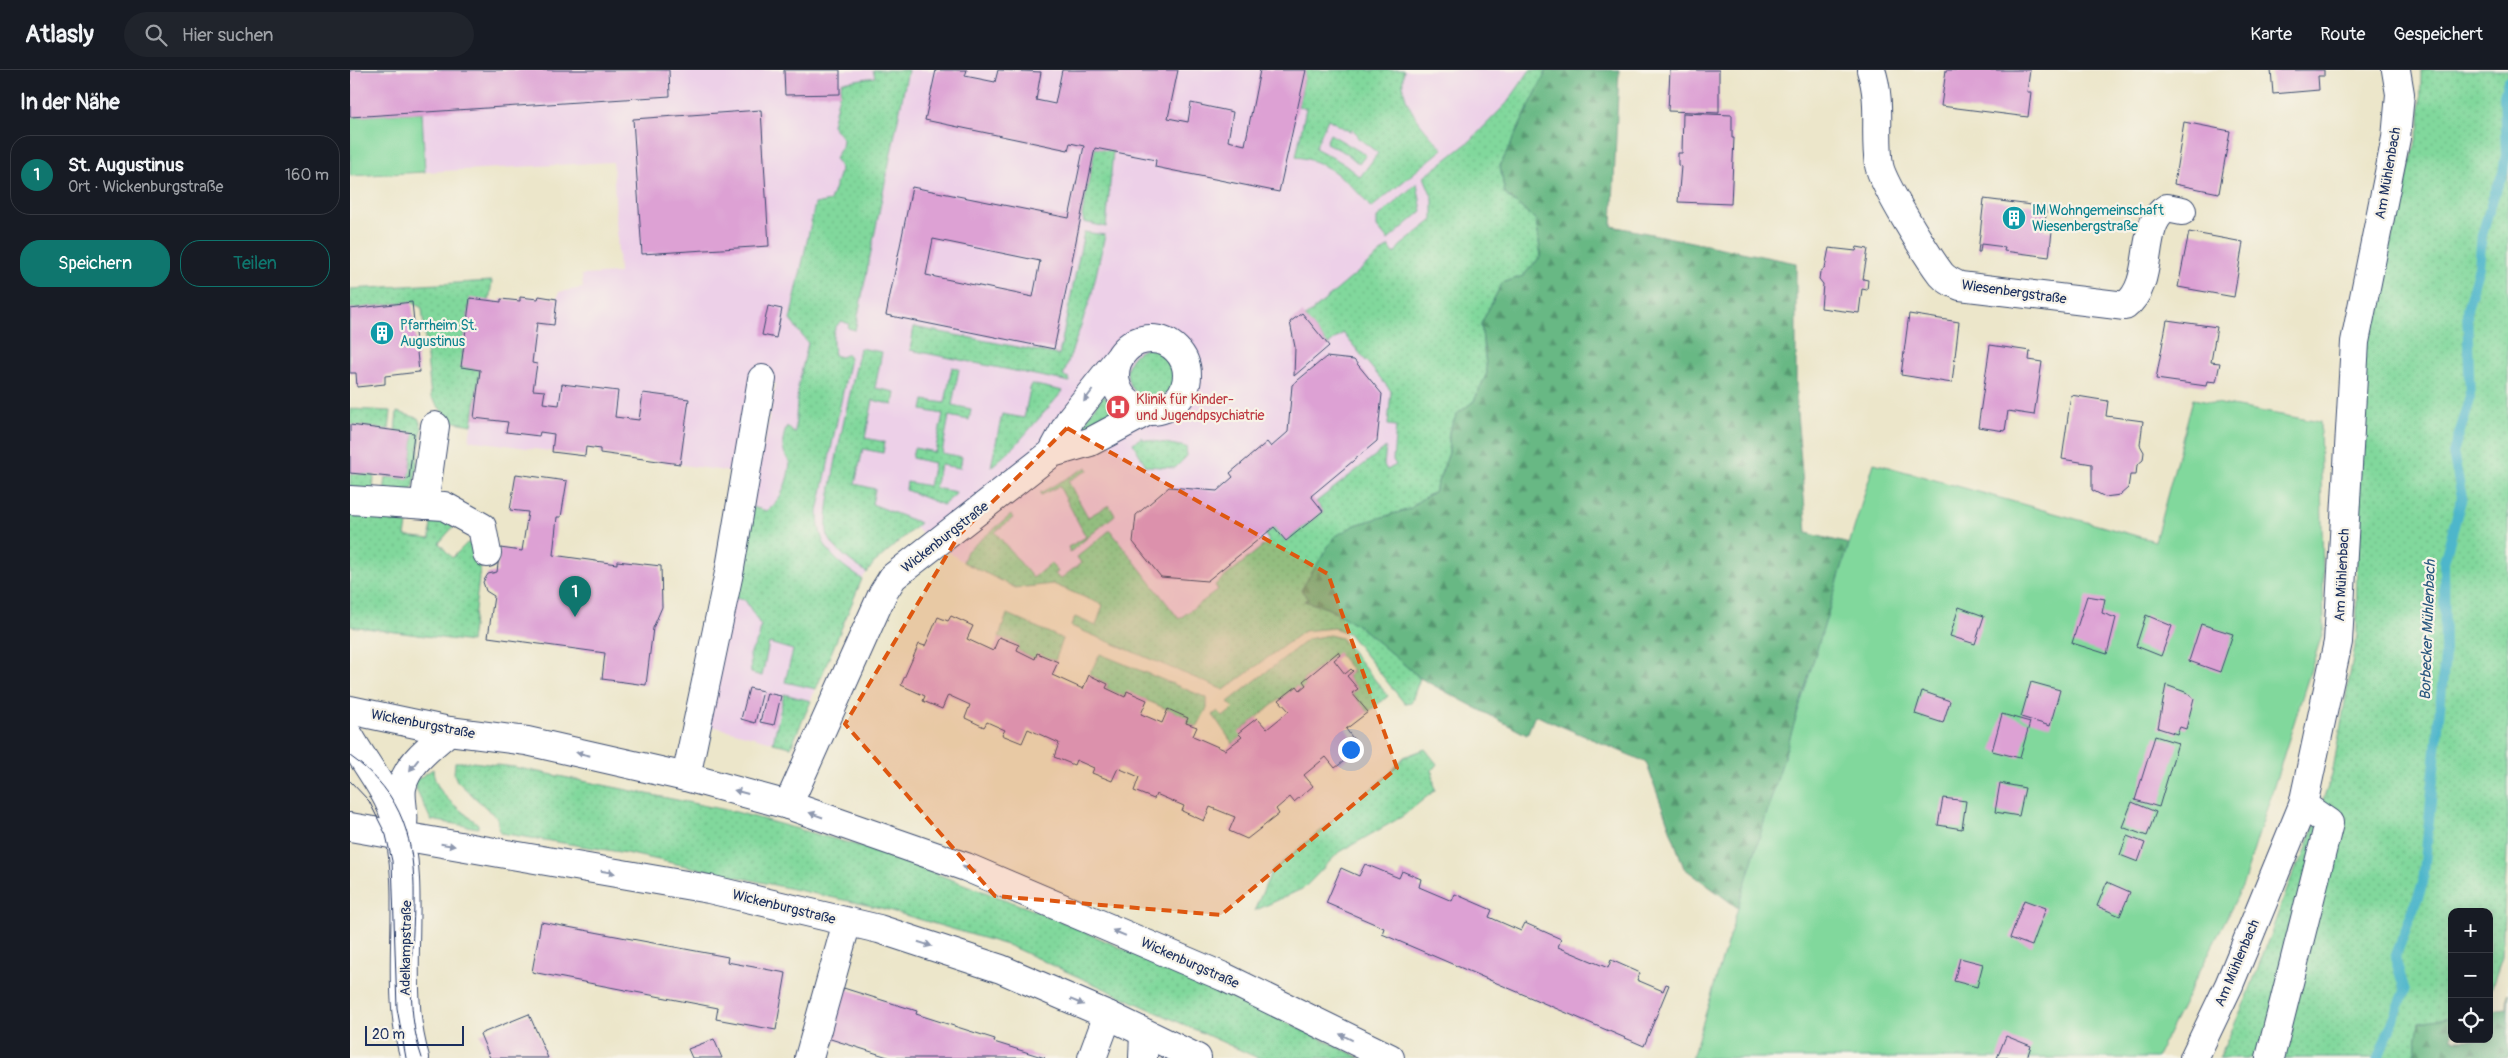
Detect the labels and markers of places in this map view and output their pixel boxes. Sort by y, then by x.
place label: IM Wohngemeinschaft Wiesenbergstraße [2032,202,2164,235]
building icon: IM Wohngemeinschaft Wiesenbergstraße [2001,205,2027,231]
place label: Pfarrheim St. Augustinus [400,317,477,350]
building icon: Pfarrheim St. Augustinus [369,320,395,346]
place label: Klinik für Kinder- und Jugendpsychiatrie [1136,391,1264,424]
hospital icon: Klinik für Kinder- und Jugendpsychiatrie [1105,394,1131,420]
pin: 1 [559,576,591,617]

